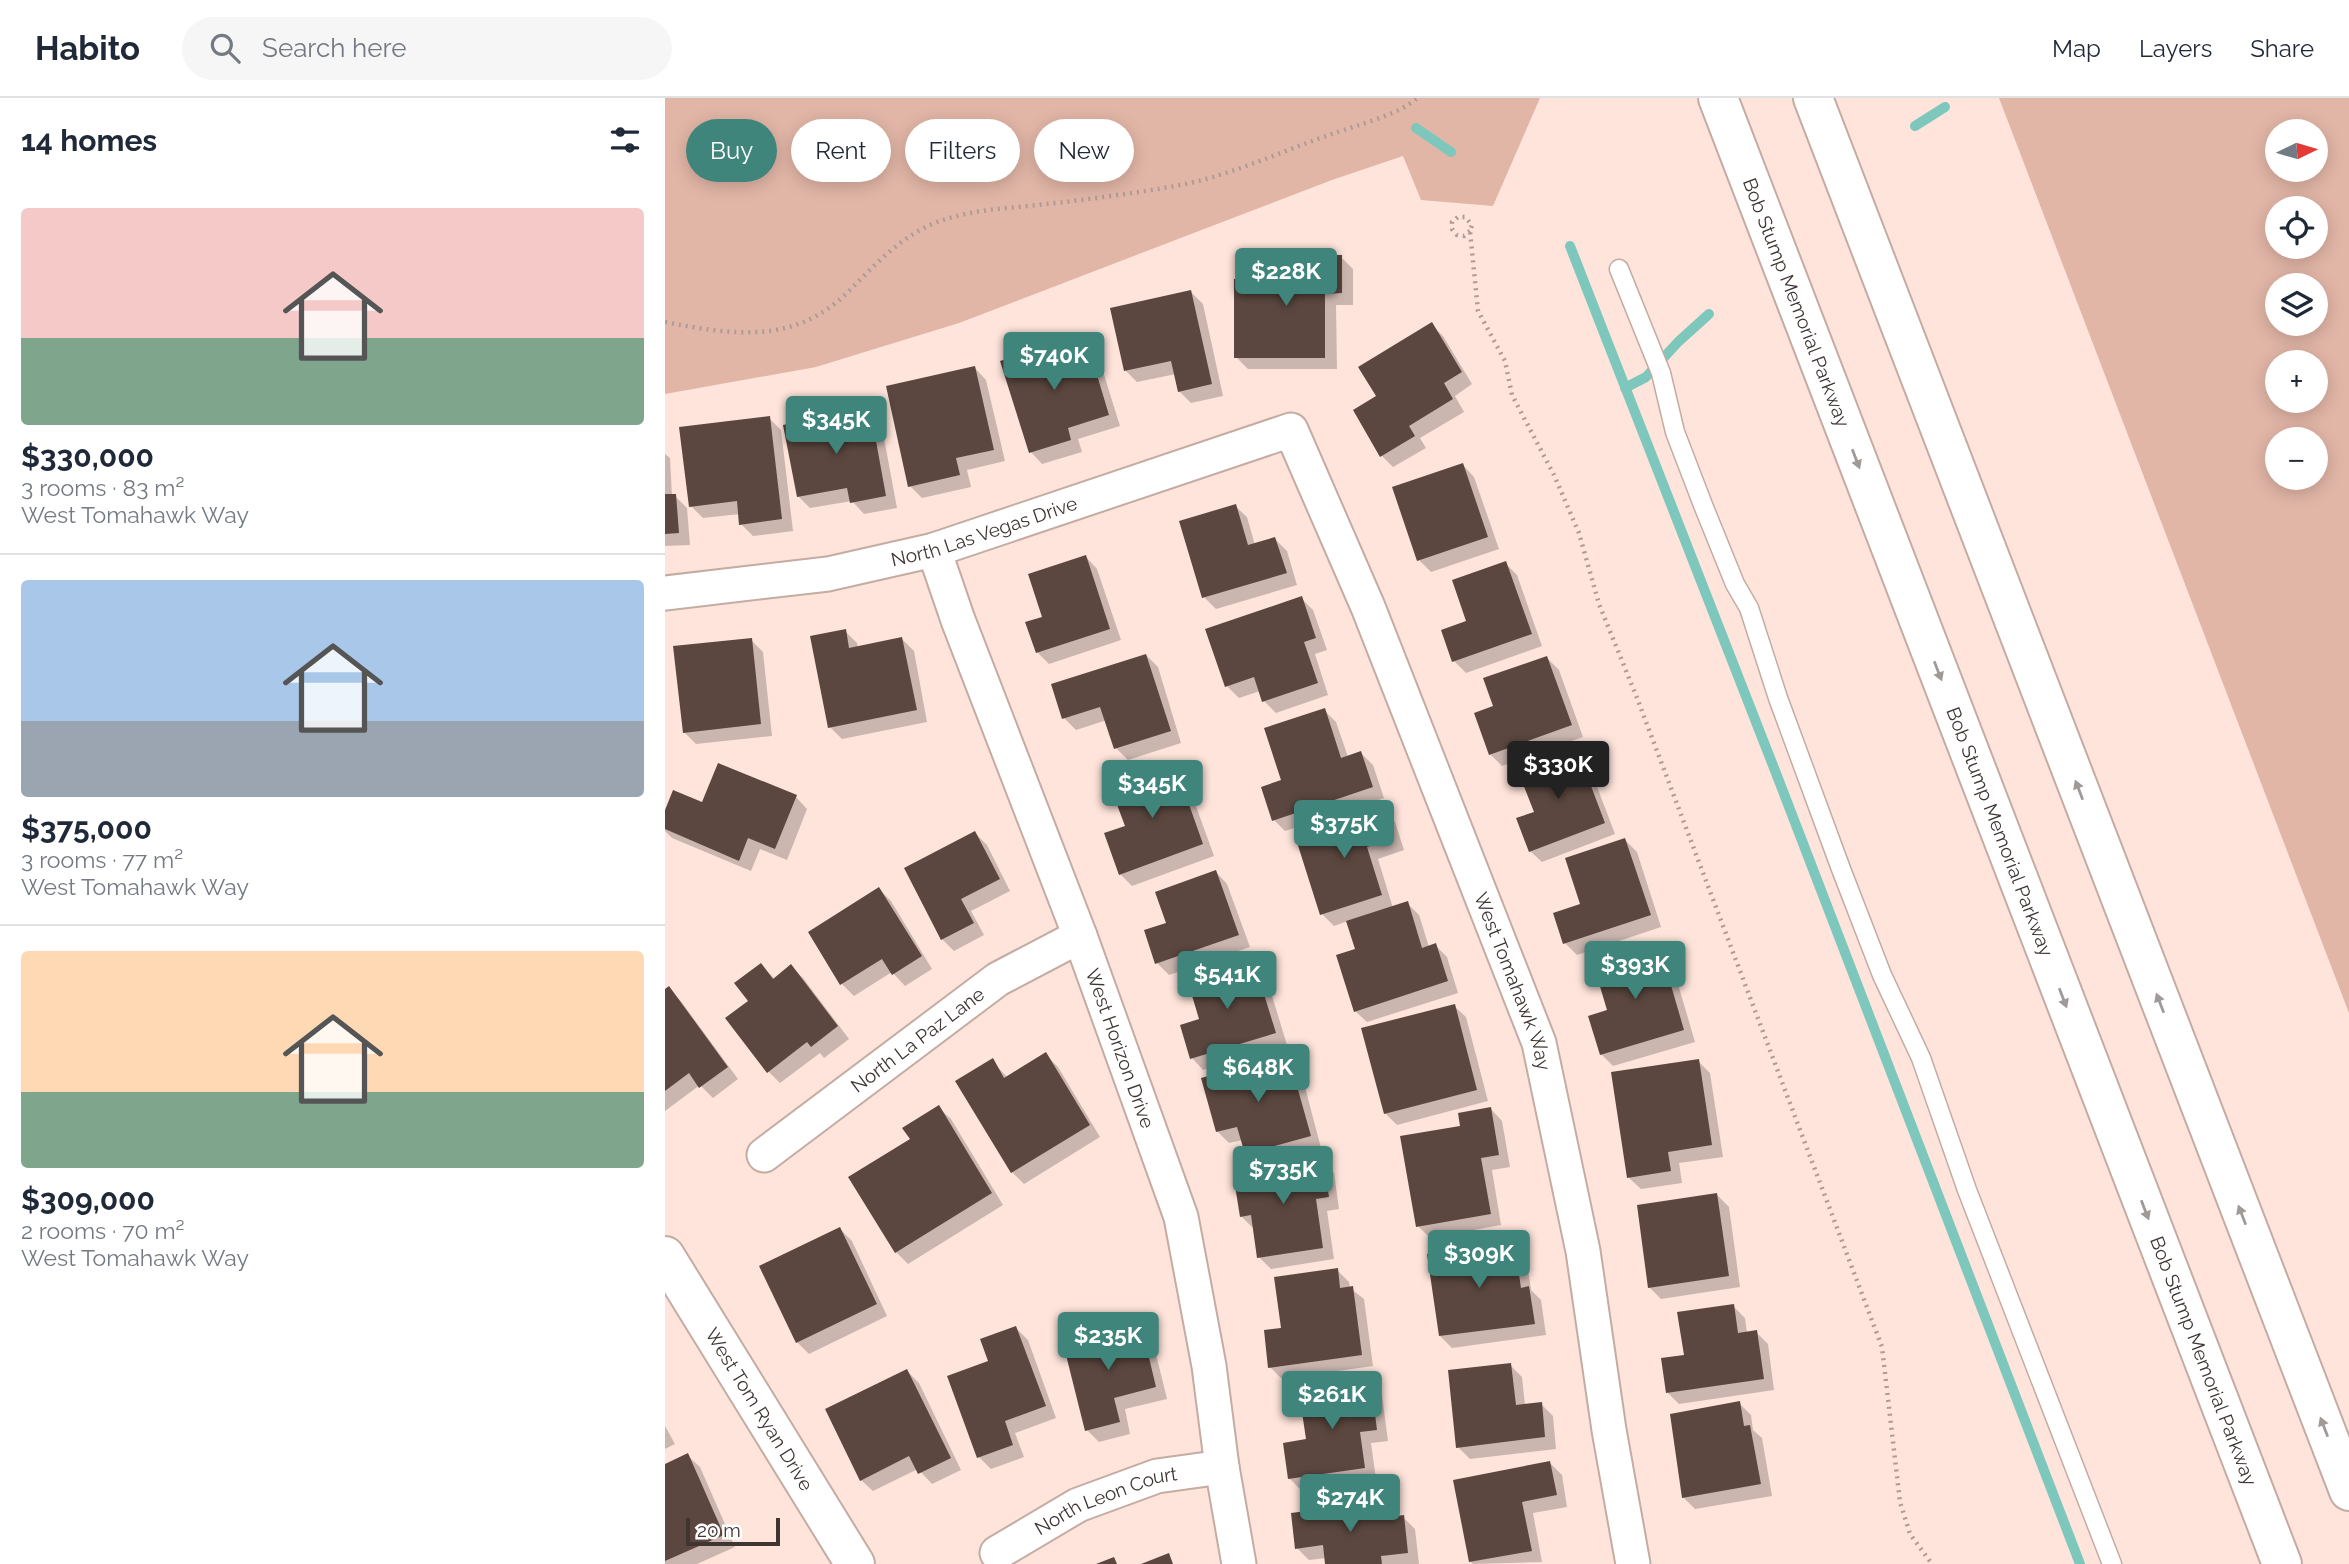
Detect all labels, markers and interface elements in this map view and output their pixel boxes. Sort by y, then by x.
search box [182,17,672,80]
text: Habito [35,29,140,68]
icon: search [206,29,244,67]
text: Search here [262,33,406,63]
text: Map [2052,34,2101,63]
text: Layers [2139,34,2212,63]
text: Share [2250,34,2314,63]
chip: Buy [686,119,777,182]
chip: Rent [791,119,891,182]
chip: Filters [905,119,1020,182]
chip: New [1034,119,1134,182]
north arrow [2265,119,2327,182]
map controls [2265,119,2328,490]
icon: filters [606,121,644,159]
text: 14 homes [21,123,157,158]
street label: Bob Stump Memorial Parkway [1739,175,1855,430]
button: locate [2265,196,2328,259]
pin: $228K [1237,248,1335,308]
icon: home [270,253,396,379]
text: $228K [1251,257,1321,284]
button: layers [2265,273,2328,336]
pin: $740K [1005,332,1103,392]
text: $740K [1019,341,1089,368]
button: + [2265,350,2328,413]
pin: $345K [787,396,885,456]
text: $345K [802,405,870,432]
button: − [2265,427,2328,490]
text: $330,000 [21,439,154,474]
one-way arrow [1851,449,1862,470]
text: 3 rooms · 83 m² [21,474,184,501]
street label: North Las Vegas Drive [889,492,1080,570]
text: West Tomahawk Way [21,501,249,528]
icon: home [270,625,396,751]
one-way arrow [1932,661,1943,682]
street label: Bob Stump Memorial Parkway [1942,704,2058,959]
pin: $330K [1509,742,1607,801]
text: $330K [1523,750,1593,777]
pin: $345K [1103,760,1201,820]
text: $345K [1118,769,1186,796]
one-way arrow [2073,780,2084,801]
pin: $375K [1295,800,1393,860]
text: $375K [1310,809,1378,836]
text: $375,000 [21,811,152,846]
text: 3 rooms · 77 m² [21,846,183,873]
text: West Tomahawk Way [21,873,249,900]
street label: West Tomahawk Way [1470,889,1555,1072]
pin: $393K [1586,942,1684,1001]
text: $393K [1600,950,1670,977]
pin: $541K [1178,951,1276,1011]
text: $541K [1193,960,1261,987]
street label: West Horizon Drive [1082,965,1159,1131]
street label: North La Paz Lane [846,982,988,1097]
one-way arrow [2058,988,2069,1009]
one-way arrow [2155,992,2166,1013]
icon: home [270,996,396,1122]
pin: $648K [1209,1044,1307,1104]
text: $648K [1223,1053,1293,1080]
pin: $735K [1234,1146,1332,1206]
text: $735K [1249,1155,1317,1182]
text: $309,000 [21,1182,155,1217]
one-way arrow [2140,1200,2151,1221]
one-way arrow [2237,1204,2248,1225]
text: 2 rooms · 70 m² [21,1217,184,1244]
pin: $309K [1430,1230,1528,1290]
street label: Bob Stump Memorial Parkway [2146,1233,2262,1488]
text: $309K [1444,1239,1514,1266]
text: West Tomahawk Way [21,1244,249,1271]
pin: $235K [1059,1312,1157,1372]
text: $235K [1074,1321,1142,1348]
street label: West Tom Ryan Drive [701,1324,818,1494]
pin: $261K [1283,1372,1381,1431]
text: $261K [1298,1380,1366,1407]
one-way arrow [2319,1416,2330,1437]
street label: North Leon Court [1031,1462,1179,1539]
pin: $274K [1301,1474,1399,1534]
text: $274K [1316,1483,1384,1510]
scale bar [686,1515,781,1547]
text: 20 m [697,1519,741,1541]

